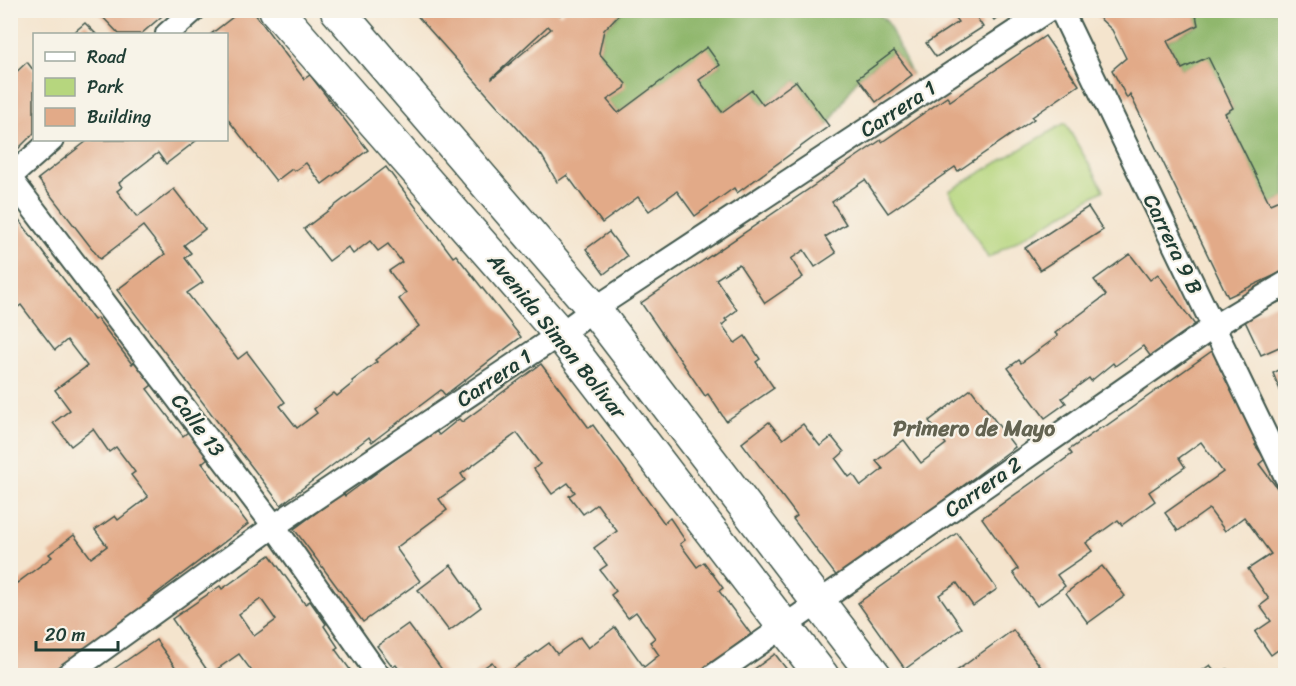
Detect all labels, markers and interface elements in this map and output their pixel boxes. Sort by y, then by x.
legend [33,33,228,141]
text: Road [87,41,127,73]
street label: Carrera 1 [852,70,944,148]
text: Park [87,71,124,103]
text: Building [87,101,151,133]
street label: Carrera 9 B [1132,187,1214,301]
street label: Avenida Simon Bolivar [477,243,637,429]
street label: Carrera 1 [448,338,540,418]
street label: Calle 13 [161,385,235,466]
district label: Primero de Mayo [893,409,1055,448]
street label: Carrera 2 [936,446,1030,528]
scale bar [36,614,118,652]
text: 20 m [45,619,85,651]

